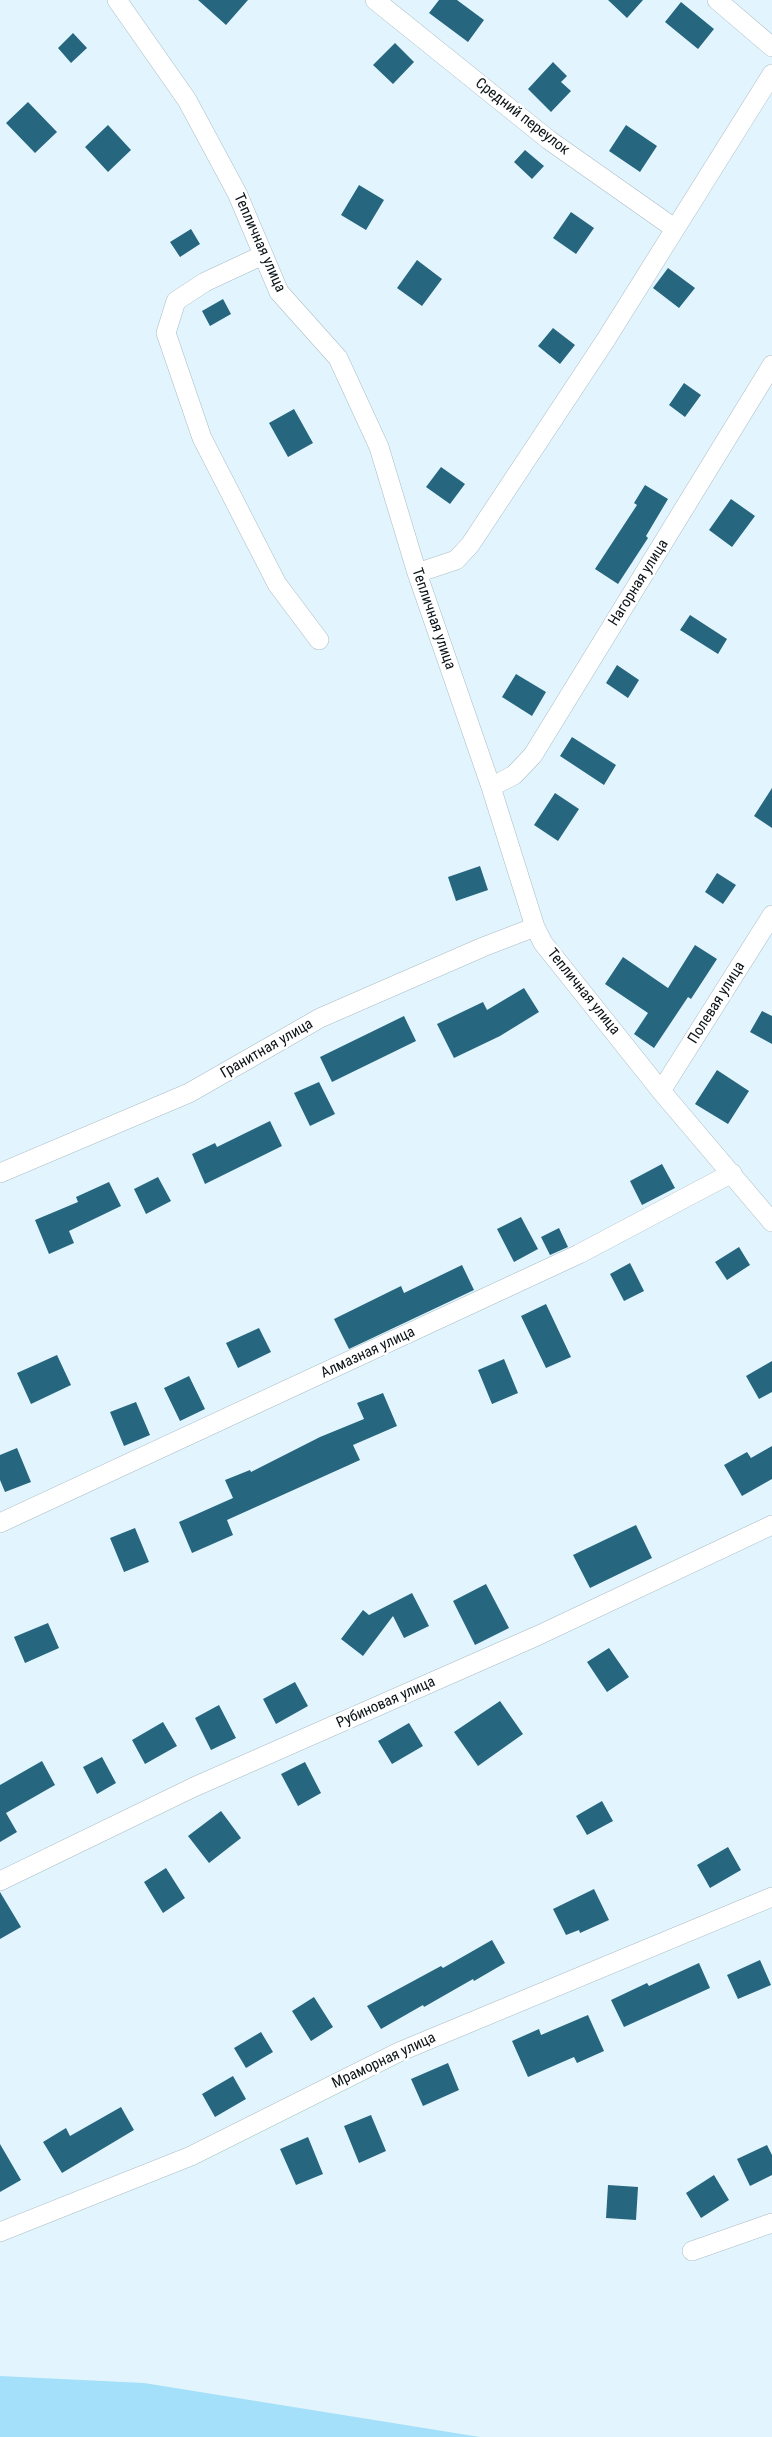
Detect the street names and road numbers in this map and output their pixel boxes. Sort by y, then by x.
street label: Средний переулок [471,75,573,159]
street label: Тепличная улица [229,191,289,295]
street label: Нагорная улица [605,536,673,630]
street label: Тепличная улица [407,566,459,672]
street label: Тепличная улица [543,945,623,1039]
street label: Полевая улица [685,959,749,1047]
street label: Гранитная улица [218,1015,316,1083]
street label: Алмазная улица [318,1323,418,1383]
street label: Рубиновая улица [334,1673,438,1733]
street label: Мраморная улица [329,2029,439,2093]

